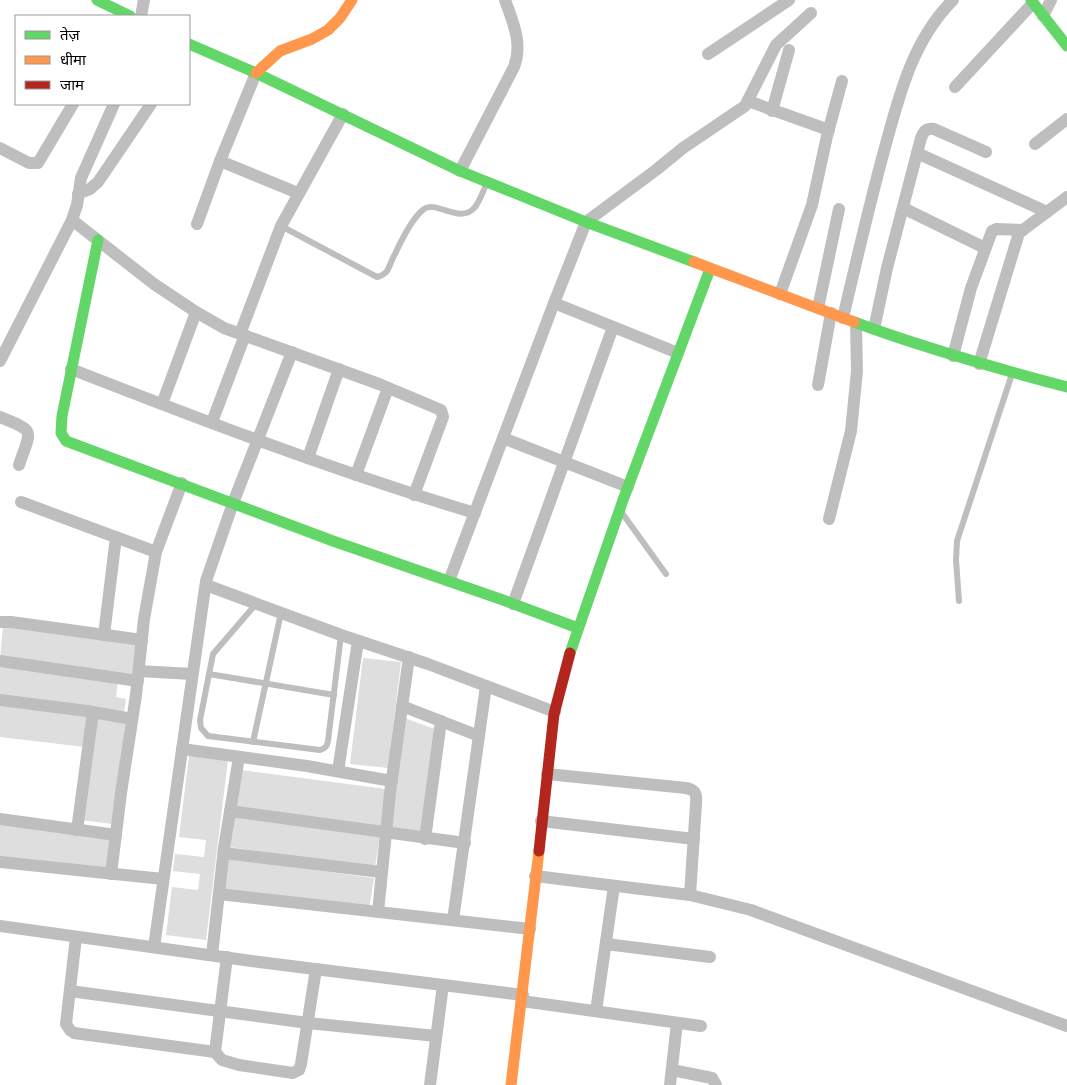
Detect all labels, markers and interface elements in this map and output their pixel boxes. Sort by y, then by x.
legend [15,15,190,105]
text: तेज़ [60,25,81,43]
text: धीमा [60,50,87,68]
text: जाम [60,75,85,93]

